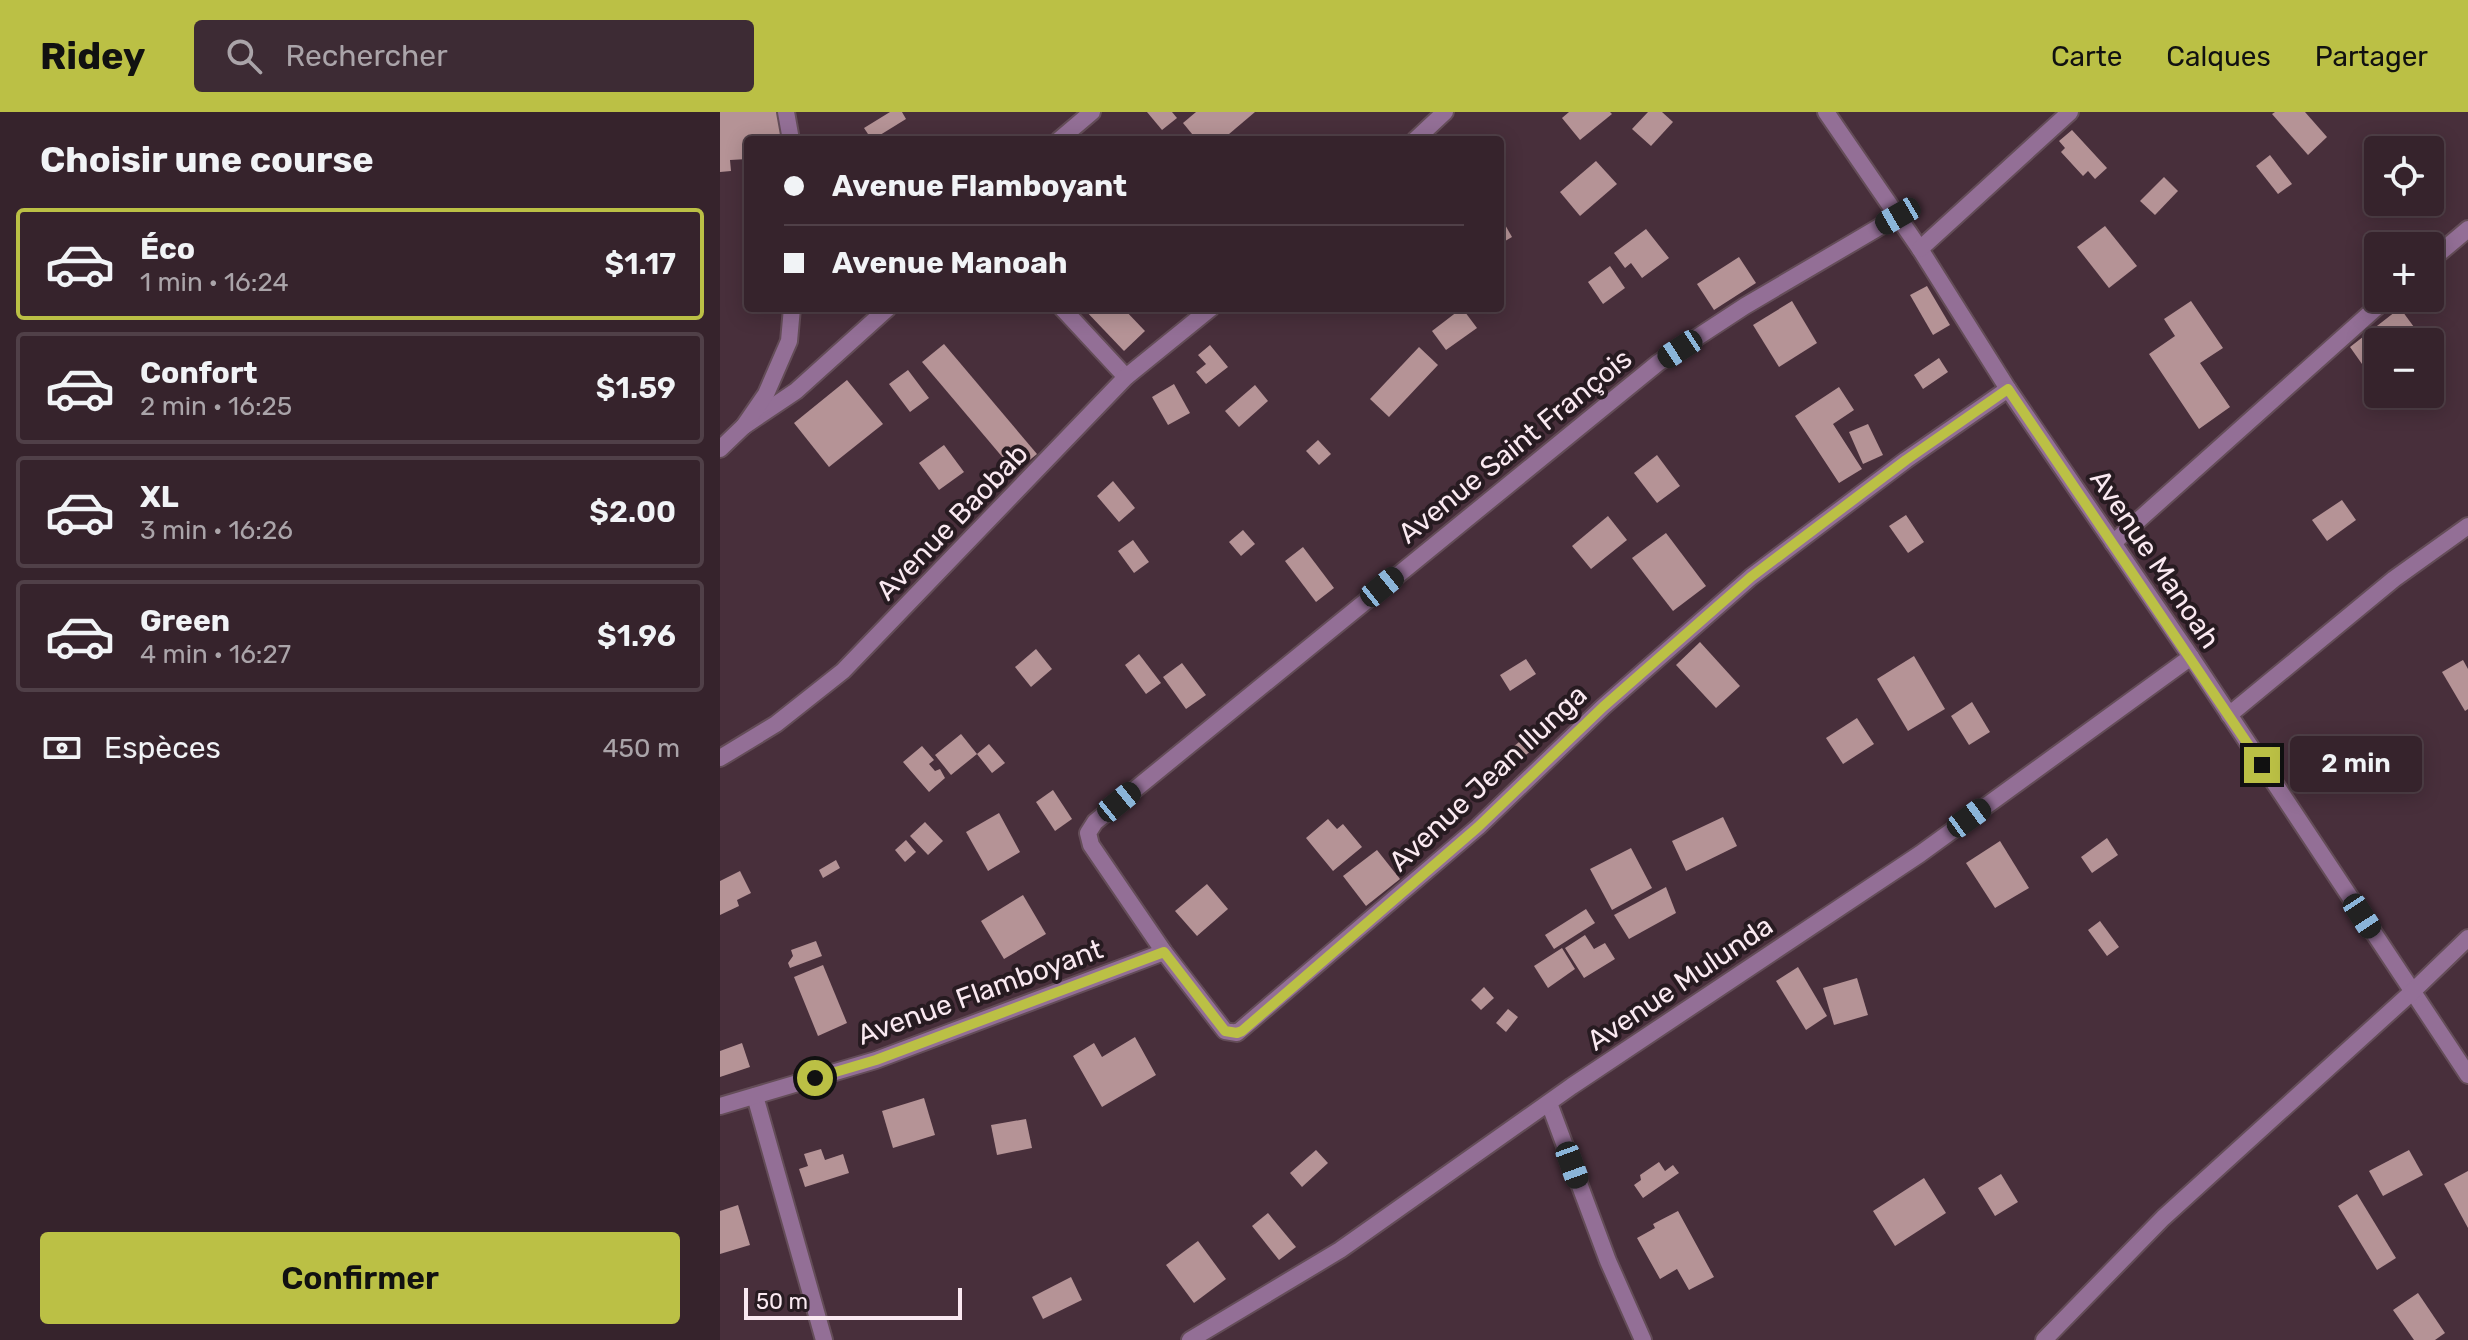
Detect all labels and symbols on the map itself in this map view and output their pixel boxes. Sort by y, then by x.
car [1871,194,1925,238]
car [1653,326,1707,372]
street label: Avenue Saint François [1392,342,1638,550]
street label: Avenue Baobab [869,437,1035,607]
street label: Avenue Manoah [2083,463,2227,655]
car [1356,563,1408,611]
street label: Avenue Jean Ilunga [1382,678,1594,878]
callout: 2 min [2290,737,2422,793]
route end [2244,747,2280,783]
car [1093,778,1145,826]
car [1943,794,1995,842]
car [2339,889,2385,943]
street label: Avenue Mulunda [1581,909,1779,1057]
street label: Avenue Flamboyant [853,932,1107,1052]
route start [797,1060,833,1096]
car [1553,1138,1591,1192]
scale bar [744,1284,962,1320]

